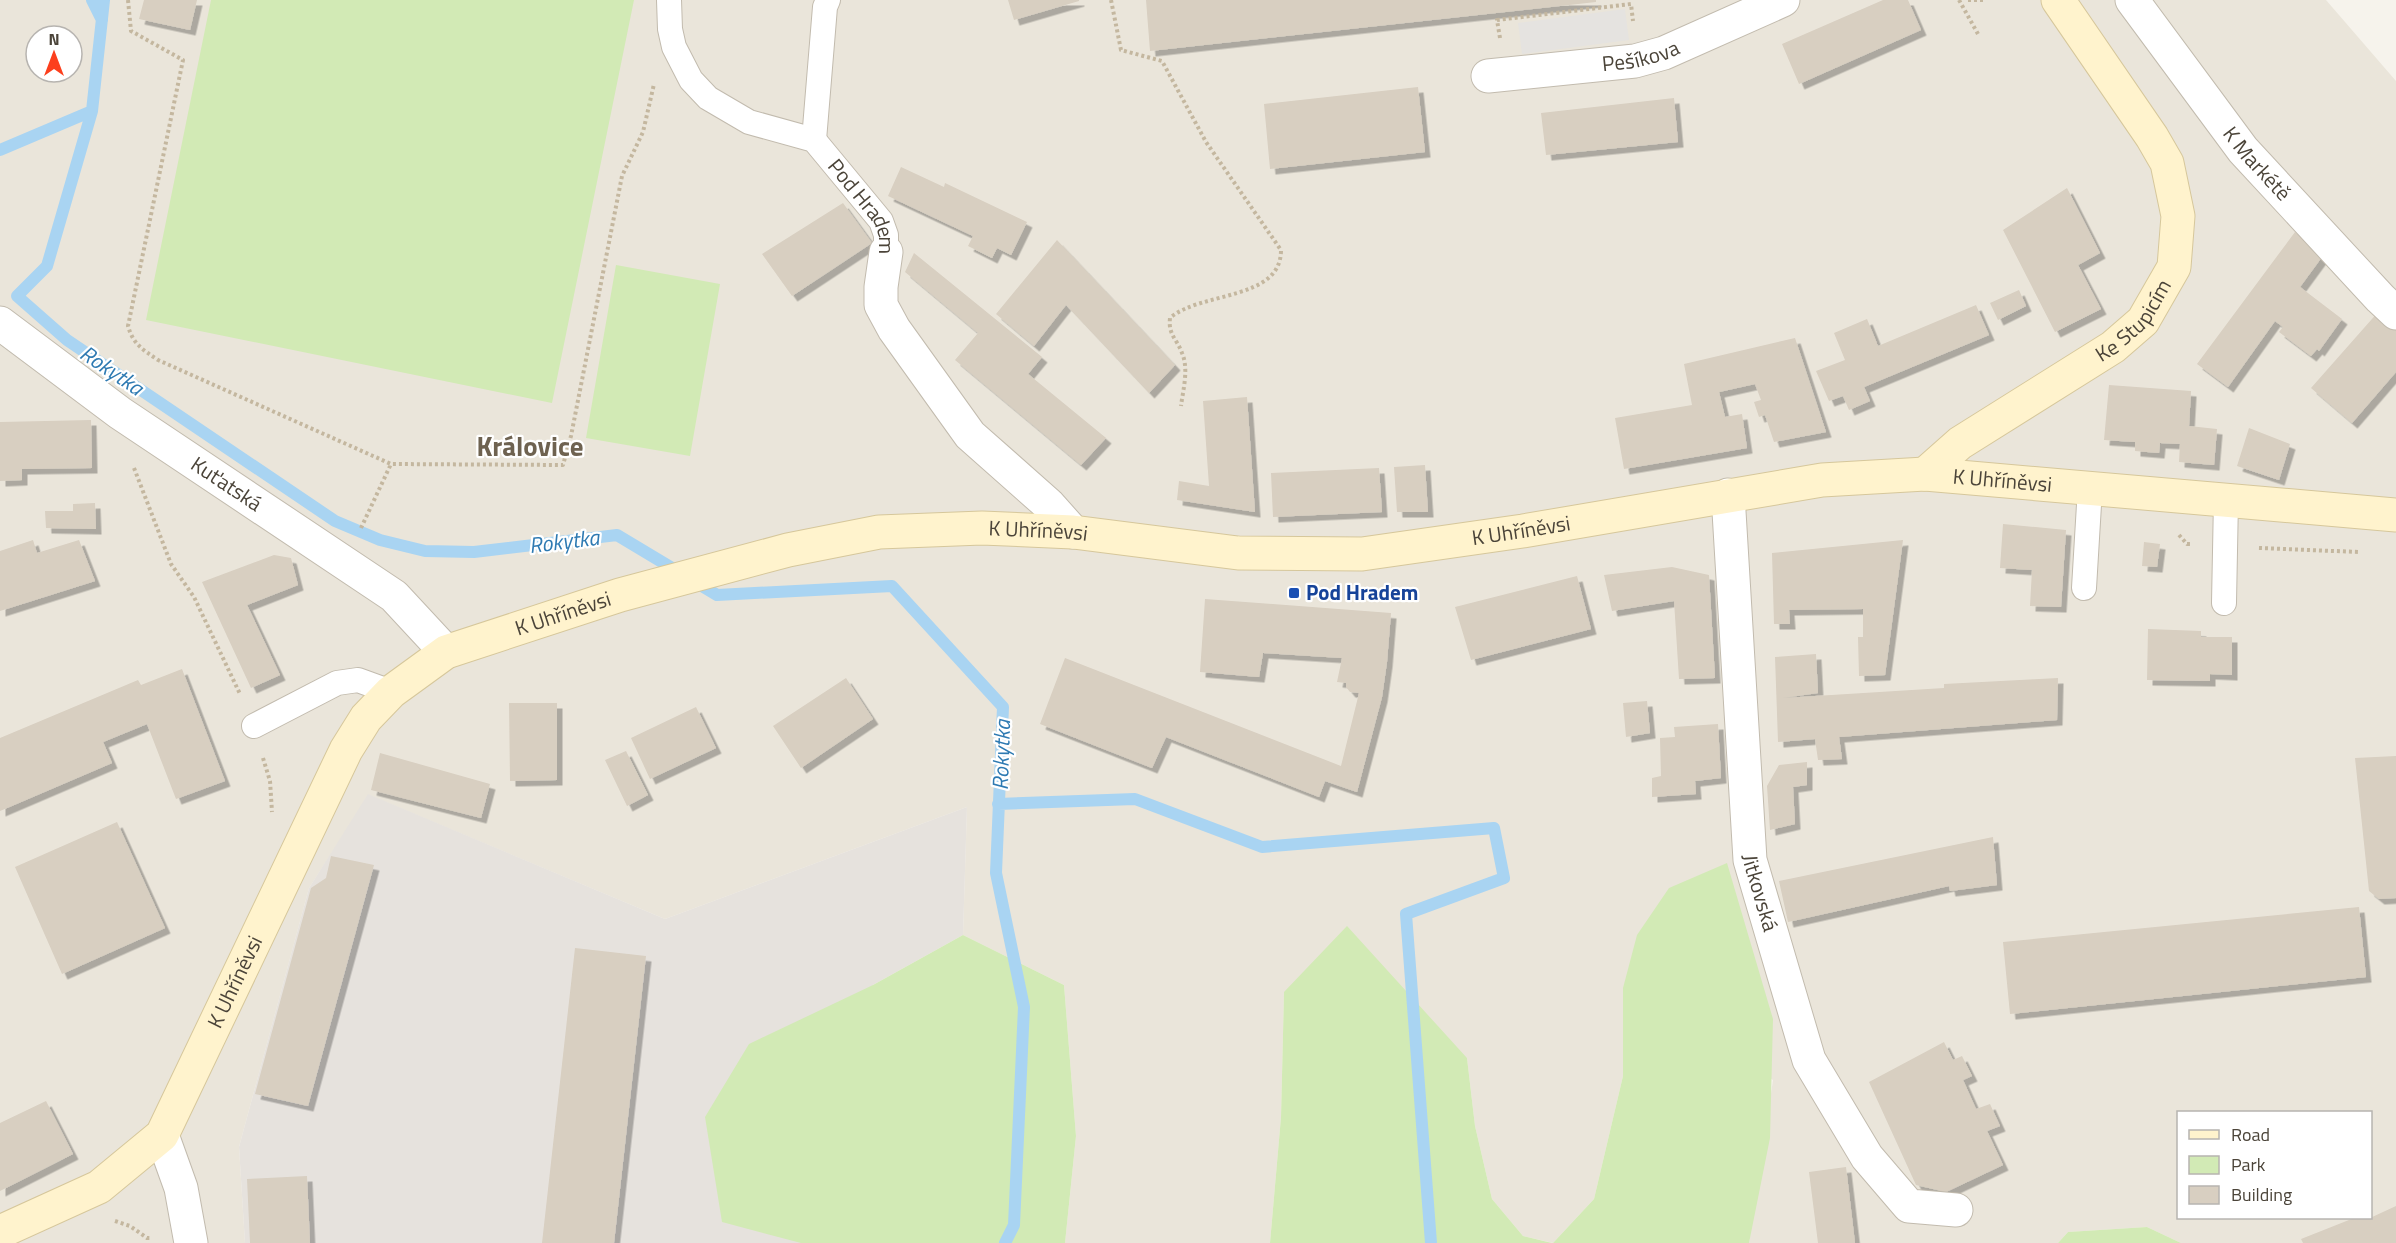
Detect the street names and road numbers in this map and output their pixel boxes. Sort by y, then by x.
street label: Pešíkova [1600,31,1685,79]
street label: K Markétě [2216,119,2299,208]
street label: Pod Hradem [821,151,903,254]
street label: Ke Stupicím [2089,273,2179,369]
street label: Kuťatská [185,448,270,519]
street label: K Uhříněvsi [1952,459,2053,500]
street label: K Uhříněvsi [1470,506,1573,553]
street label: K Uhříněvsi [988,511,1090,549]
street label: K Uhříněvsi [510,582,615,643]
street label: Jitkovská [1735,854,1787,936]
street label: K Uhříněvsi [198,930,270,1033]

